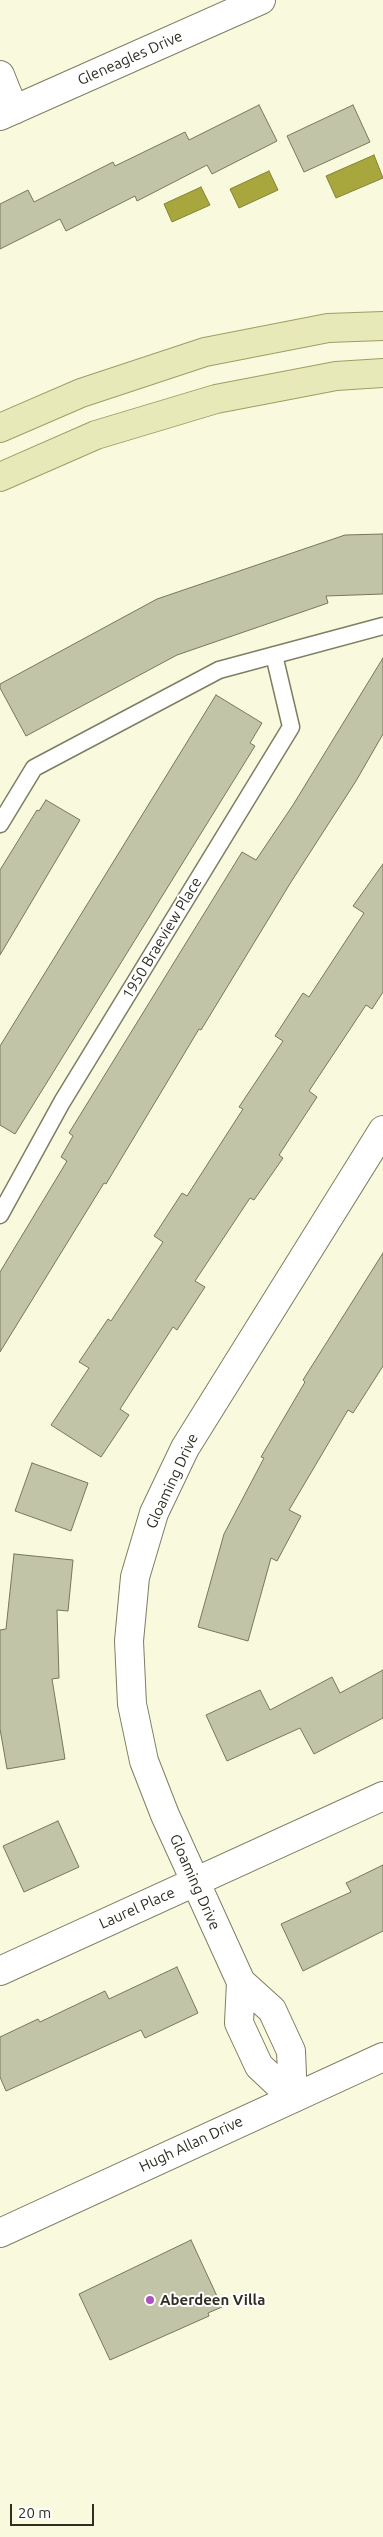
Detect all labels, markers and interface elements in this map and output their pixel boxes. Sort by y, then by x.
street label: Gleneagles Drive [75,27,185,89]
street label: 1950 Braeview Place [119,874,205,1002]
street label: Gloaming Drive [142,1431,202,1531]
street label: Gloaming Drive [166,1831,224,1933]
street label: Laurel Place [96,1883,178,1933]
street label: Hugh Allan Drive [136,2112,246,2176]
place label: Aberdeen Villa [160,2291,265,2309]
marker: Aberdeen Villa [144,2294,156,2306]
scale bar [12,2494,96,2526]
text: 20 m [18,2504,51,2521]

